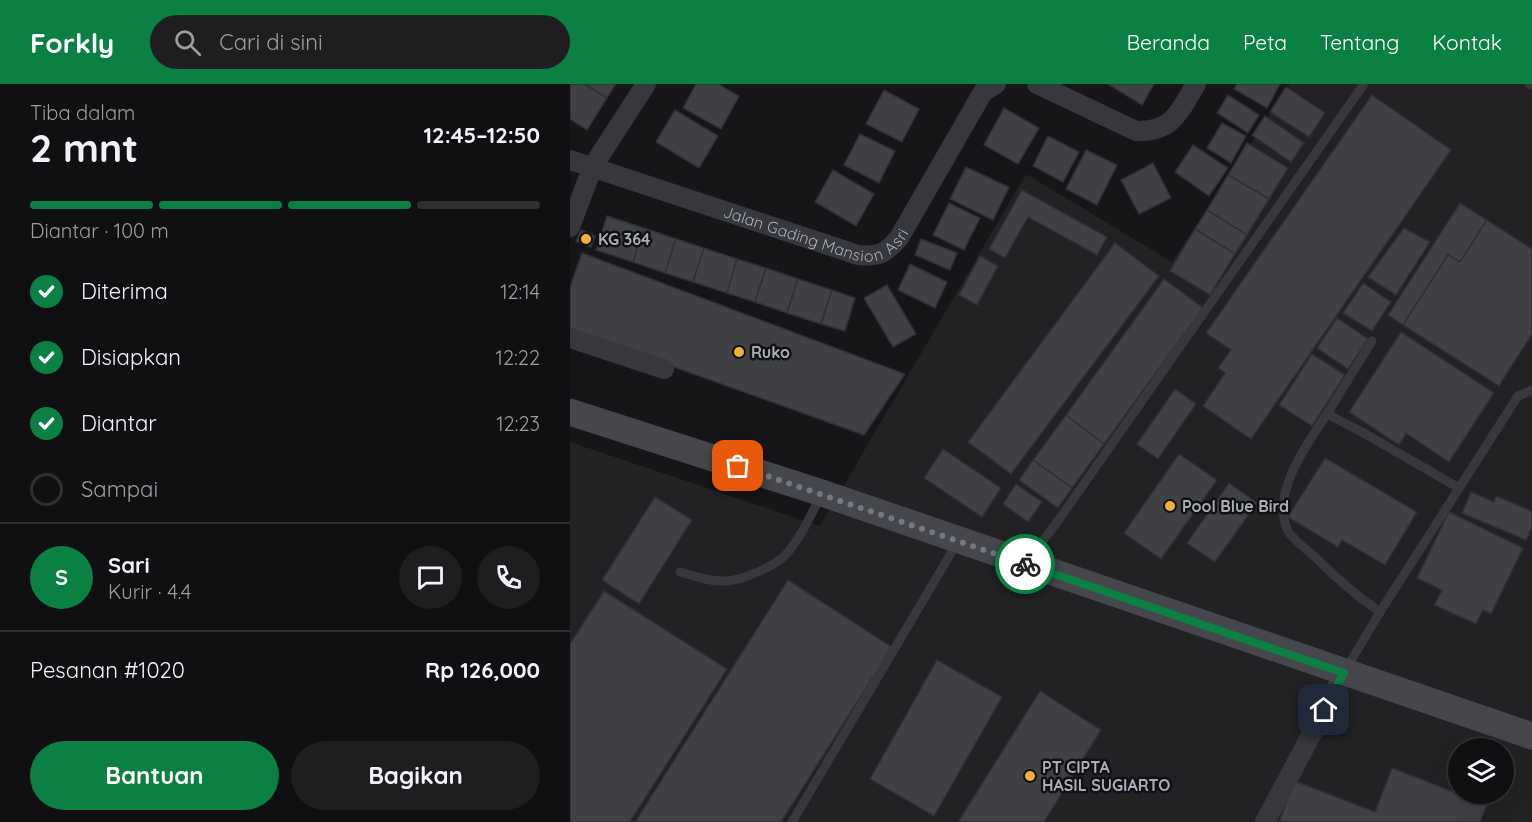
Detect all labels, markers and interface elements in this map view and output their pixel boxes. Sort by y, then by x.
search box [150,15,570,69]
text: Forkly [30,25,114,60]
icon: search [171,26,204,59]
text: Cari di sini [219,28,323,56]
text: Beranda [1126,29,1210,55]
text: Peta [1243,29,1287,55]
text: Tentang [1320,29,1399,55]
text: Kontak [1432,29,1502,55]
text: Tiba dalam [30,100,135,125]
text: 12:45–12:50 [424,121,540,149]
text: 2 mnt [30,123,138,172]
street label: Jalan Gading Mansion Asri [721,201,912,266]
text: Diantar · 100 m [30,218,169,243]
place label: KG 364 [598,229,651,249]
marker: KG 364 [579,232,593,246]
icon: check [30,275,63,308]
text: Diterima [81,277,168,305]
text: 12:14 [500,279,540,304]
icon: check [30,341,63,374]
place label: Ruko [751,342,790,362]
text: Disiapkan [81,343,181,371]
text: 12:22 [496,345,540,370]
marker: Ruko [732,345,746,359]
icon: check [30,407,63,440]
text: Diantar [81,409,157,437]
text: 12:23 [496,411,540,436]
pin [712,440,763,491]
icon: bag [721,449,754,482]
text: Sampai [81,475,158,503]
place label: Pool Blue Bird [1182,496,1289,516]
marker: Pool Blue Bird [1163,499,1177,513]
courier [995,534,1055,594]
button: chat [399,546,462,609]
button: phone [477,546,540,609]
icon: bike [1009,548,1042,581]
text: Sari [108,551,150,579]
text: S [55,563,68,591]
text: Kurir · 4.4 [108,579,191,604]
text: Pesanan #1020 [30,656,185,684]
text: Rp 126,000 [425,656,540,684]
pin [1298,684,1349,735]
icon: home [1307,693,1340,726]
map controls [1448,738,1514,804]
button: layers [1448,738,1514,804]
button: Bantuan [30,741,279,810]
button: Bagikan [291,741,540,810]
place label: PT CIPTA HASIL SUGIARTO [1042,757,1170,795]
marker: PT CIPTA HASIL SUGIARTO [1023,769,1037,783]

